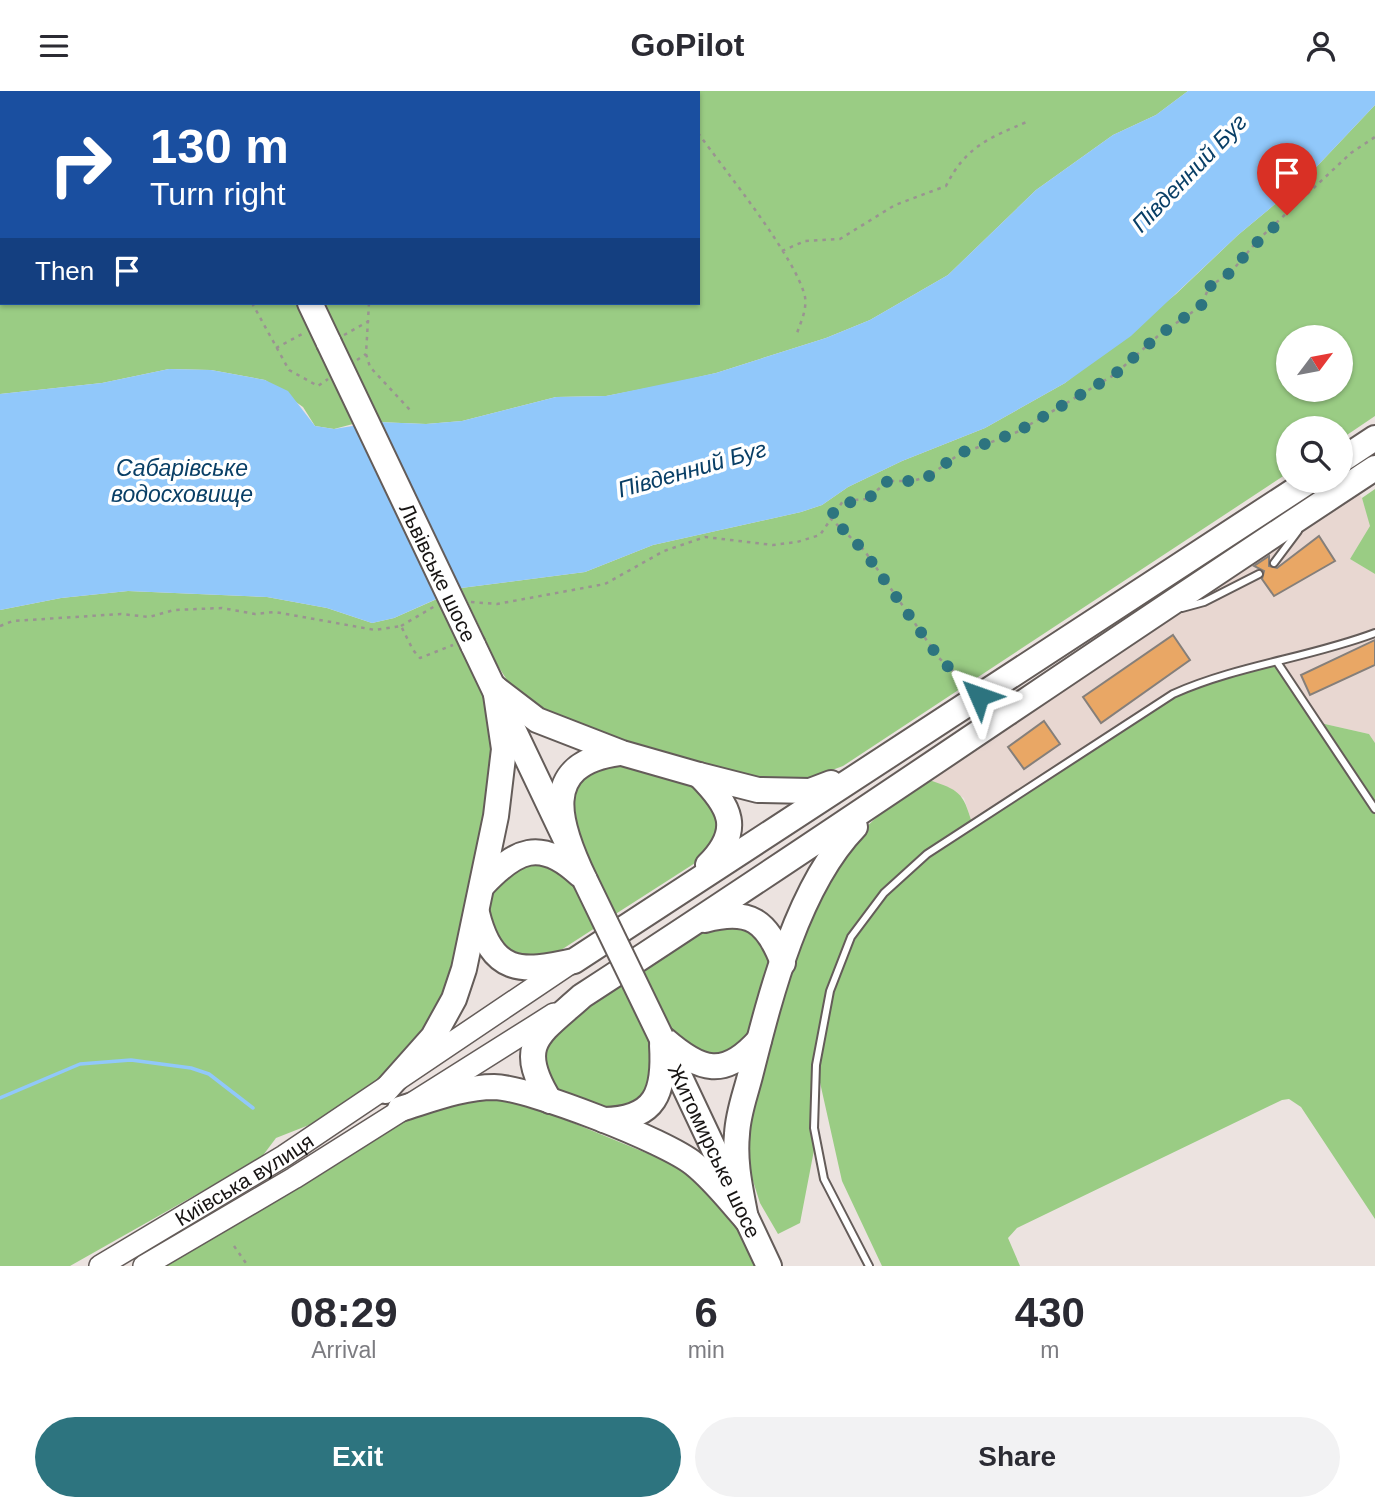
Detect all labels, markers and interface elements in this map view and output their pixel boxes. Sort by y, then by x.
icon: menu [35,27,73,65]
text: GoPilot [631,27,744,63]
icon: person [1302,27,1340,65]
water label: Південний Буг [1126,109,1252,237]
icon: right [35,119,126,210]
text: 130 m [150,119,289,173]
pin [1257,143,1317,215]
icon: arrive [1268,154,1306,192]
text: Turn right [150,176,286,212]
icon: arrive [108,252,146,290]
text: Then [35,256,94,286]
north arrow [1276,325,1353,403]
map controls [1276,325,1353,493]
button: search [1276,416,1353,493]
water label: Південний Буг [615,435,769,503]
water label: Сабарівське водосховище [111,455,253,507]
street label: Львівське шосе [396,499,481,645]
position arrow [942,659,1016,733]
street label: Житомирське шосе [664,1060,766,1241]
street label: Київська вулиця [171,1128,317,1230]
text: 08:29 [290,1289,398,1336]
text: 6 [694,1289,718,1336]
text: 430 [1015,1289,1085,1336]
text: Arrival [311,1337,376,1363]
text: min [688,1337,725,1363]
text: m [1040,1337,1059,1363]
button: Exit [35,1417,681,1497]
button: Share [695,1417,1340,1497]

